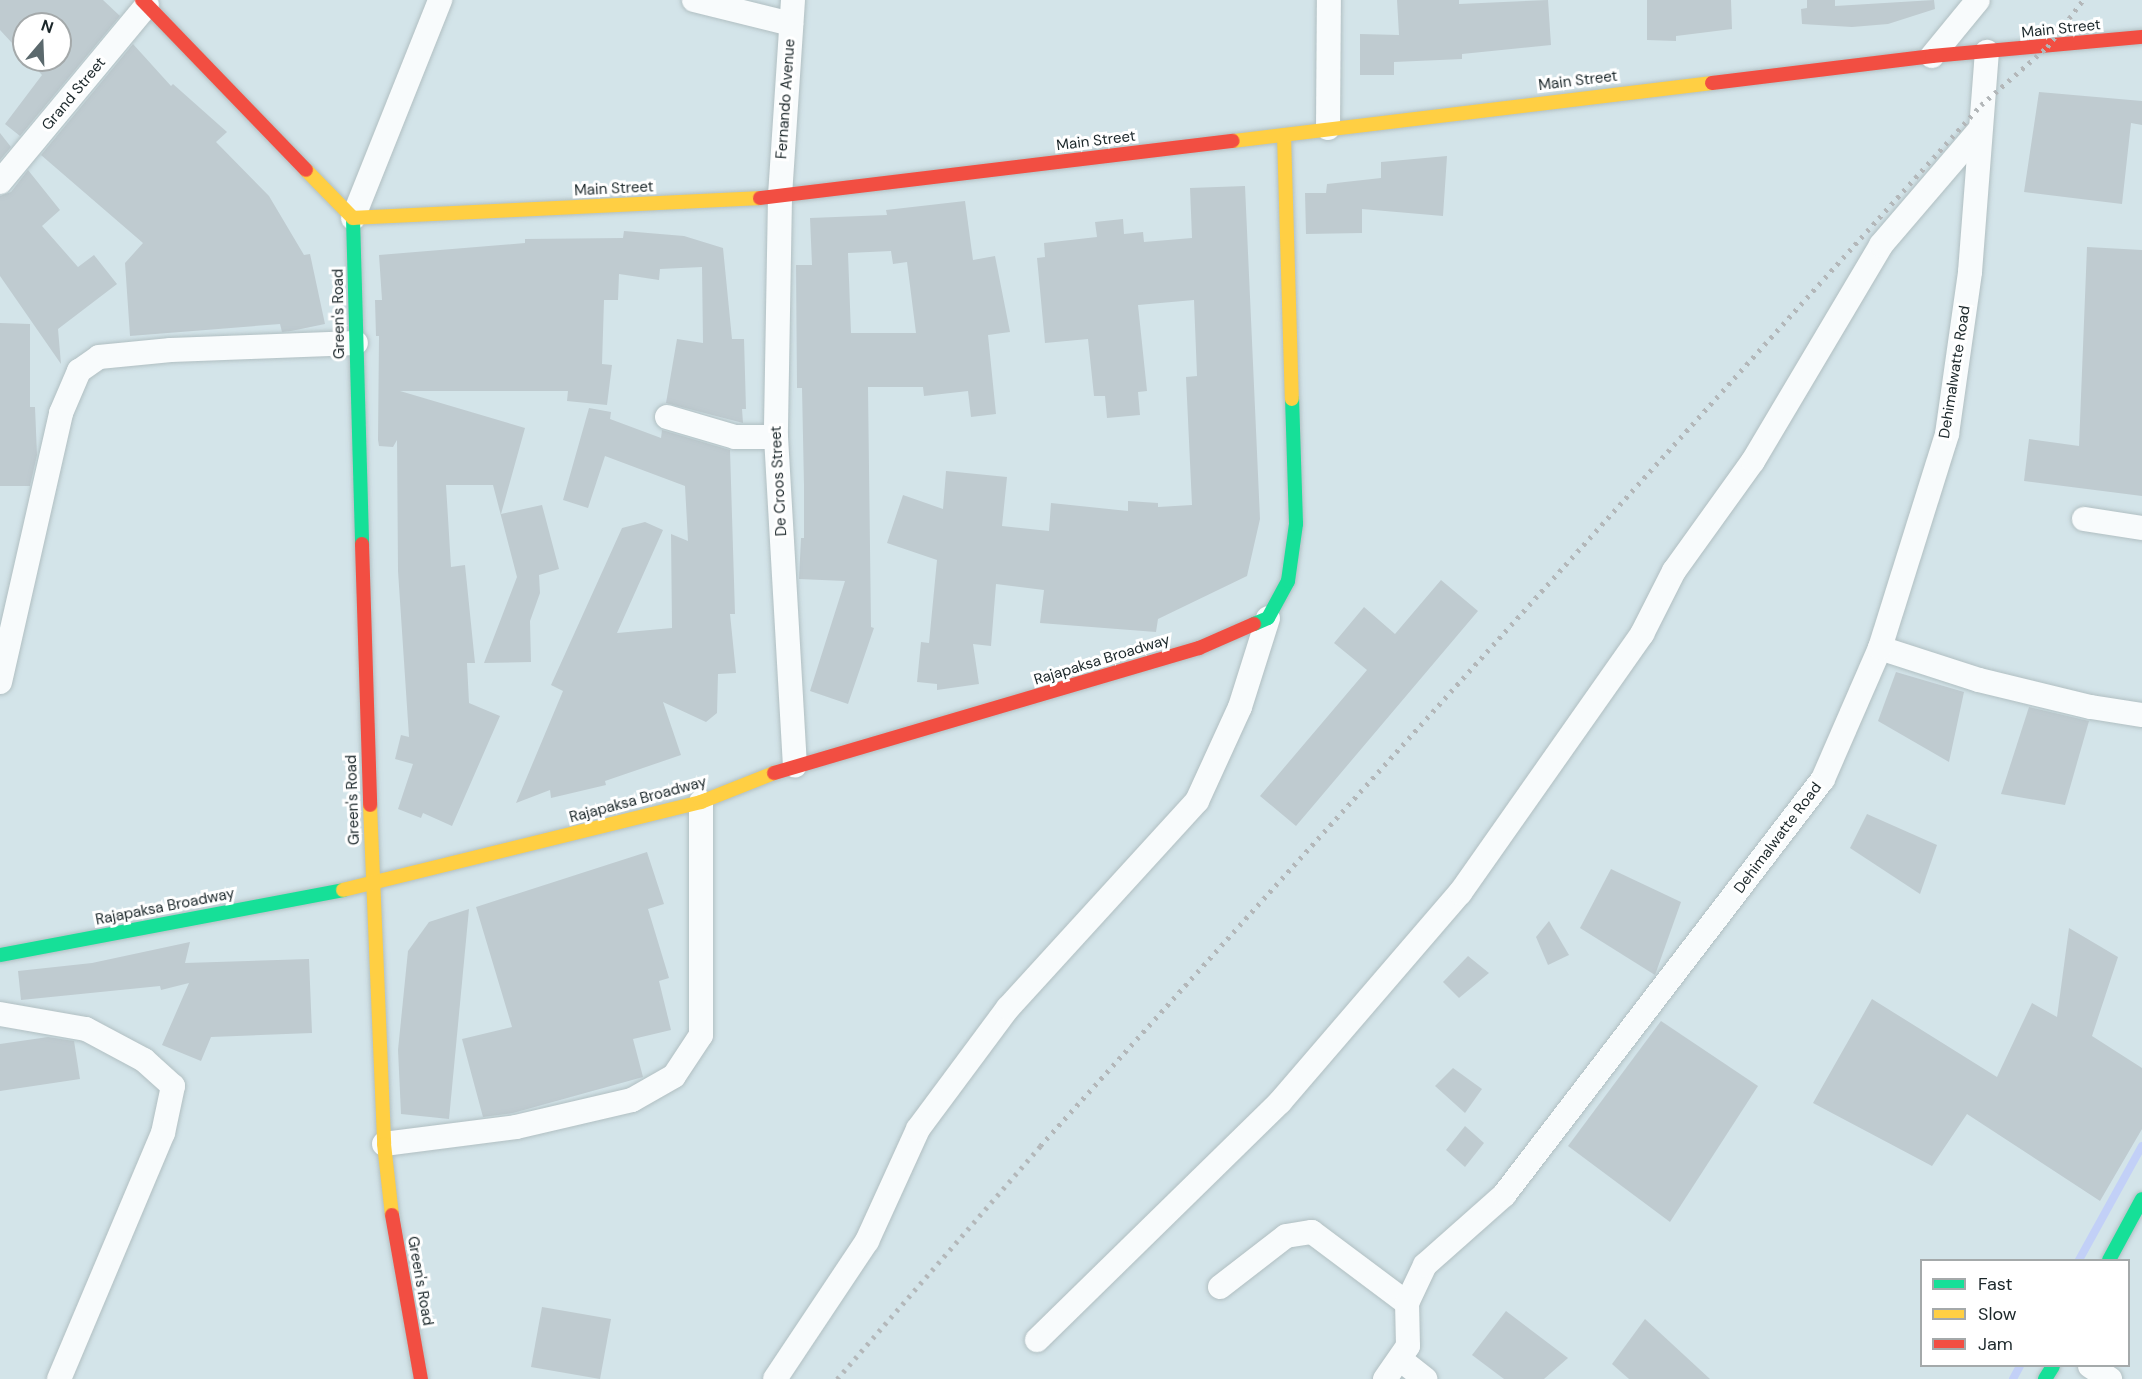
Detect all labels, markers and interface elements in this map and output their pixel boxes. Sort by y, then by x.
north arrow [12,12,72,72]
text: N [38,15,56,38]
street label: Main Street [2021,16,2101,42]
street label: Fernando Avenue [773,38,799,160]
street label: Grand Street [38,54,110,134]
street label: Main Street [1537,67,1619,95]
street label: Main Street [1055,127,1137,155]
street label: Main Street [574,178,654,200]
street label: Green's Road [329,269,349,359]
street label: Dehimalwatte Road [1936,304,1974,440]
street label: De Croos Street [767,425,791,537]
street label: Rajapaksa Broadway [1032,631,1172,689]
street label: Green's Road [342,755,364,845]
street label: Rajapaksa Broadway [567,773,709,827]
street label: Dehimalwatte Road [1730,779,1826,897]
street label: Rajapaksa Broadway [94,885,236,929]
street label: Green's Road [403,1235,437,1327]
legend [1920,1259,2130,1367]
text: Fast [1978,1272,2013,1296]
text: Slow [1978,1302,2017,1326]
text: Jam [1978,1332,2013,1356]

